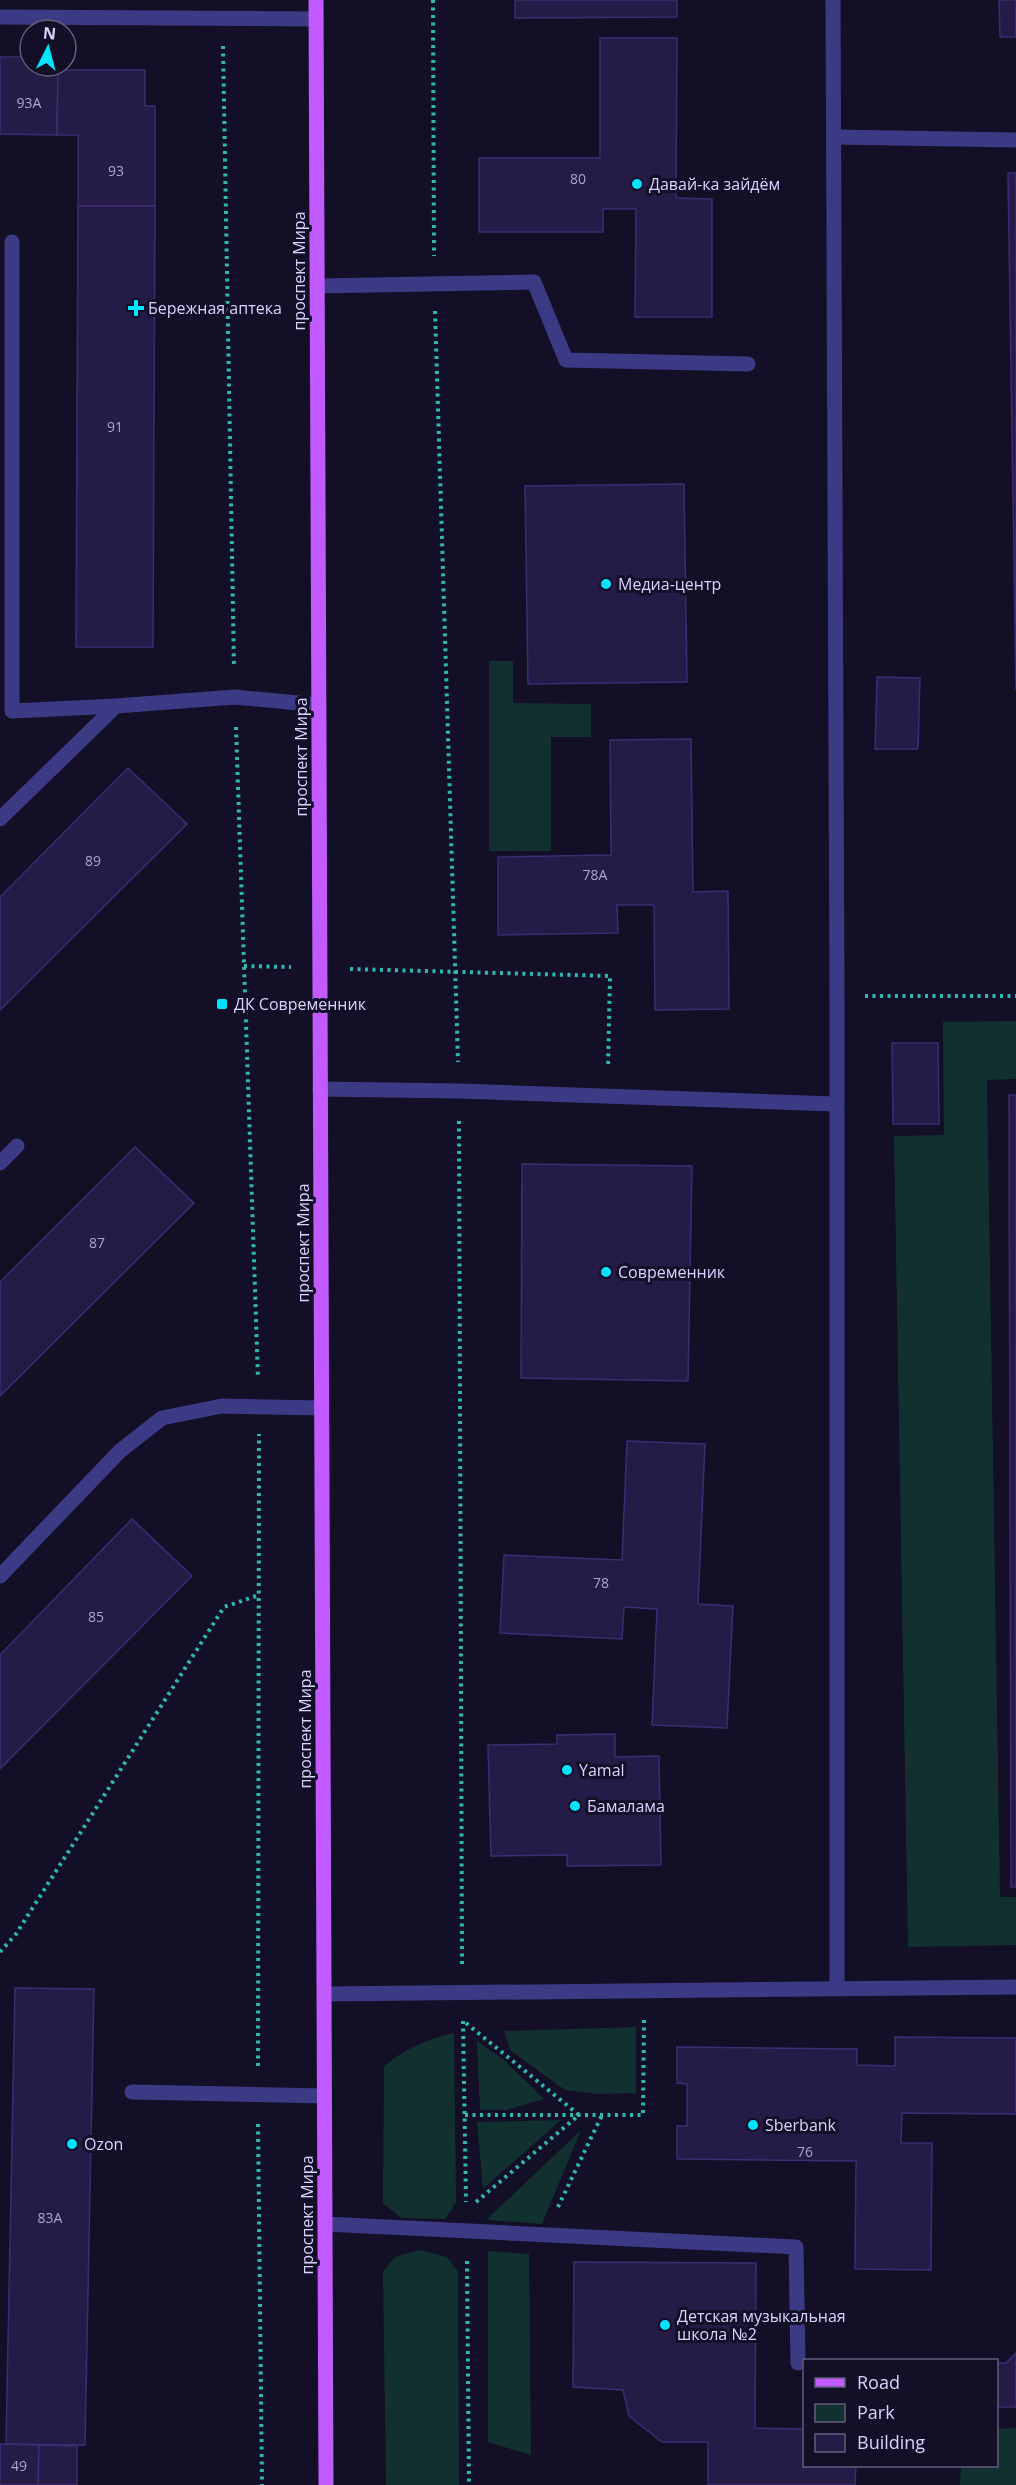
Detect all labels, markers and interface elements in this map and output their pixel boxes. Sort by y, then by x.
north arrow [18,18,78,78]
text: N [42,21,57,45]
house number: 93А [17,93,42,112]
house number: 93 [108,161,124,180]
house number: 80 [570,169,586,188]
place label: Давай-ка зайдём [649,173,780,195]
marker: Давай-ка зайдём [630,177,644,191]
street label: проспект Мира [288,211,310,331]
place label: Бережная аптека [148,297,282,319]
marker: Бережная аптека [129,301,143,315]
house number: 91 [107,417,123,436]
place label: Медиа-центр [618,573,721,595]
marker: Медиа-центр [599,577,613,591]
street label: проспект Мира [290,697,312,817]
house number: 89 [85,851,101,870]
house number: 78А [583,865,608,884]
place label: ДК Современник [234,993,367,1015]
marker: ДК Современник [215,997,229,1011]
street label: проспект Мира [292,1183,314,1303]
house number: 87 [89,1233,105,1252]
place label: Современник [618,1261,726,1283]
marker: Современник [599,1265,613,1279]
house number: 78 [593,1573,609,1592]
house number: 85 [88,1607,104,1626]
street label: проспект Мира [294,1669,316,1789]
place label: Yamal [579,1759,625,1781]
marker: Yamal [560,1763,574,1777]
place label: Бамалама [587,1795,665,1817]
marker: Бамалама [568,1799,582,1813]
place label: Sberbank [765,2114,837,2136]
marker: Sberbank [746,2118,760,2132]
place label: Ozon [84,2133,123,2155]
marker: Ozon [65,2137,79,2151]
house number: 76 [797,2142,813,2161]
street label: проспект Мира [296,2155,318,2275]
house number: 83А [38,2208,63,2227]
place label: Детская музыкальная школа №2 [677,2305,846,2345]
marker: Детская музыкальная школа №2 [658,2318,672,2332]
legend [803,2359,998,2467]
text: Road [857,2370,900,2394]
text: Park [857,2400,895,2424]
text: Building [857,2430,925,2454]
house number: 49 [11,2456,27,2475]

